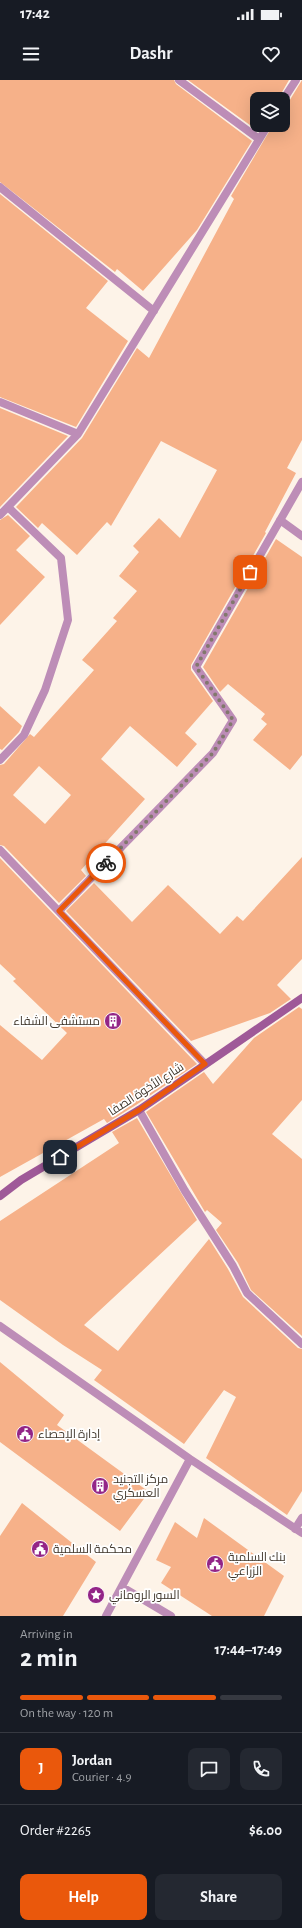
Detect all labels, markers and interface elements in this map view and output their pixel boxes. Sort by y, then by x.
text: 17:42 [20,6,50,21]
icon: menu [20,43,42,65]
icon: heart [260,43,282,65]
text: Dashr [129,45,173,63]
map controls [250,92,290,132]
button: layers [250,92,290,132]
pin [233,555,267,589]
icon: bag [239,561,261,583]
courier [86,843,126,883]
icon: bike [95,852,117,874]
building icon: مستشفى الشفاء [103,1011,123,1031]
place label: مستشفى الشفاء [13,1015,100,1028]
street label: شارع الأخوة الصفا [106,1060,187,1119]
pin [43,1140,77,1174]
icon: home [49,1146,71,1168]
public building icon: إدارة الإحصاء [15,1424,35,1444]
place label: إدارة الإحصاء [38,1428,100,1441]
place label: مركز التجنيد العسكري [113,1473,168,1503]
building icon: مركز التجنيد العسكري [90,1476,110,1496]
public building icon: محكمة السلمية [30,1539,50,1559]
place label: محكمة السلمية [53,1543,132,1556]
place label: بنك السلمية الزراعي [228,1551,286,1581]
public building icon: بنك السلمية الزراعي [205,1554,225,1574]
place icon: السور الروماني [86,1585,106,1605]
place label: السور الروماني [109,1589,180,1605]
text: Arriving in [20,1628,73,1641]
text: 17:44–17:49 [215,1642,282,1657]
text: 2 min [20,1645,78,1671]
text: On the way · 120 m [20,1707,113,1720]
button: chat [188,1748,230,1790]
button: phone [240,1748,282,1790]
text: Jordan [72,1753,112,1768]
text: J [38,1761,44,1776]
text: Courier · 4.9 [72,1771,132,1784]
text: Order #2265 [20,1823,91,1838]
text: $6.00 [249,1823,282,1838]
button: Help [20,1874,147,1920]
button: Share [155,1874,282,1920]

